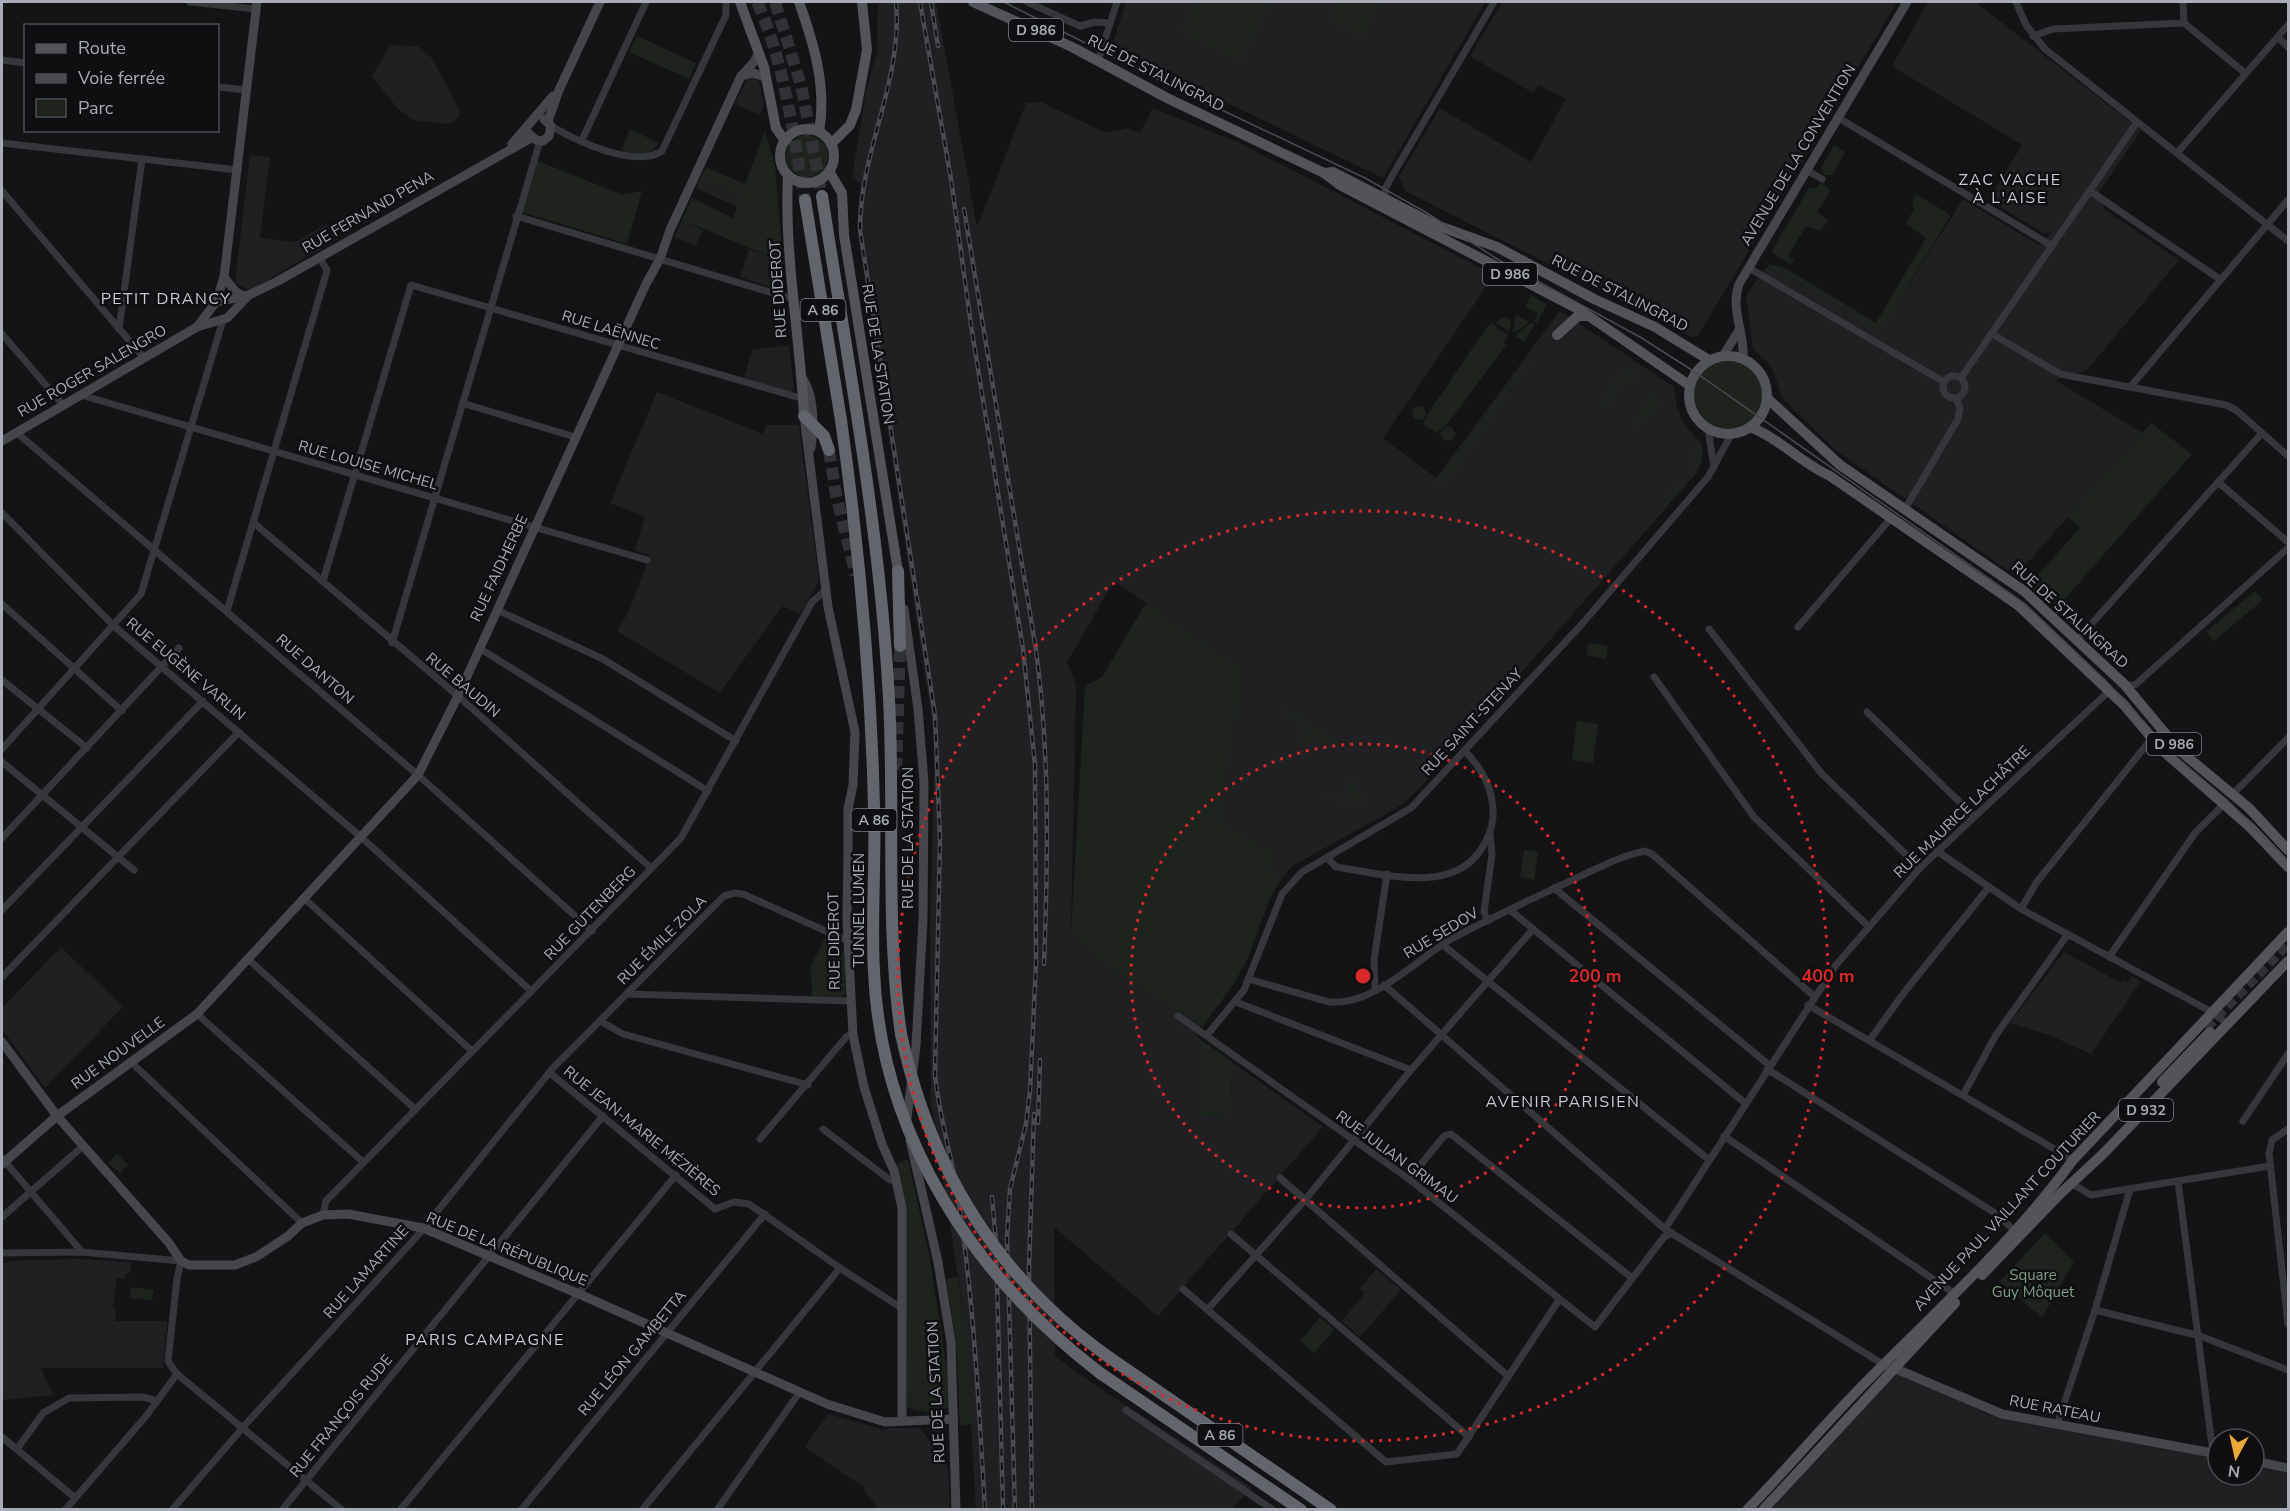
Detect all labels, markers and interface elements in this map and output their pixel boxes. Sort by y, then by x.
road number: D 986 [1009,19,1063,41]
legend [24,24,219,132]
street label: RUE DE STALINGRAD [1084,30,1228,116]
text: Route [78,36,126,60]
street label: AVENUE DE LA CONVENTION [1736,61,1860,249]
text: Voie ferrée [77,66,165,90]
text: Parc [78,96,113,120]
street label: RUE FERNAND PENA [299,166,438,258]
district label: ZAC VACHE À L'AISE [1959,169,2062,209]
street label: RUE DIDEROT [765,239,791,339]
street label: RUE DE STALINGRAD [1548,250,1692,336]
road number: D 986 [1483,263,1537,285]
street label: RUE DE LA STATION [857,282,899,426]
district label: PETIT DRANCY [101,288,231,310]
road number: A 86 [800,299,846,321]
street label: RUE LAËNNEC [559,306,663,354]
street label: RUE ROGER SALENGRO [14,320,170,422]
street label: RUE LOUISE MICHEL [296,435,440,495]
street label: RUE FAIDHERBE [465,511,533,625]
street label: RUE DE STALINGRAD [2007,557,2133,673]
street label: RUE EUGÈNE VARLIN [122,613,250,725]
street label: RUE DANTON [272,629,358,709]
street label: RUE BAUDIN [422,648,504,722]
street label: RUE SAINT-STENAY [1417,663,1528,780]
road number: D 986 [2147,733,2201,755]
street label: RUE MAURICE LACHÂTRE [1889,741,2035,883]
street label: RUE DE LA STATION [898,767,918,909]
road number: A 86 [852,809,896,831]
street label: TUNNEL LUMEN [849,853,869,967]
street label: RUE GUTENBERG [540,861,640,965]
street label: RUE ÉMILE ZOLA [613,891,711,989]
street label: RUE DIDEROT [823,892,845,990]
street label: RUE SEDOV [1400,902,1483,963]
text: 200 m [1568,964,1622,988]
text: 400 m [1801,964,1855,988]
centre of rings [1353,966,1373,986]
street label: RUE NOUVELLE [67,1012,169,1094]
street label: RUE JEAN-MARIE MÉZIÈRES [559,1061,725,1201]
district label: AVENIR PARISIEN [1486,1091,1640,1113]
road number: D 932 [2119,1099,2173,1121]
street label: RUE JULIAN GRIMAU [1332,1106,1462,1208]
street label: AVENUE PAUL VAILLANT COUTURIER [1909,1107,2105,1315]
street label: RUE DE LA RÉPUBLIQUE [423,1207,591,1291]
street label: RUE LAMARTINE [319,1221,413,1323]
park label: Square Guy Môquet [1992,1265,2075,1302]
street label: RUE LÉON GAMBETTA [573,1286,691,1420]
street label: RUE DE LA STATION [922,1321,950,1463]
district label: PARIS CAMPAGNE [405,1329,565,1351]
street label: RUE FRANÇOIS RUDE [285,1350,397,1482]
street label: RUE RATEAU [2008,1390,2102,1428]
road number: A 86 [1198,1424,1242,1446]
north arrow [2206,1427,2266,1487]
text: N [2227,1459,2242,1483]

